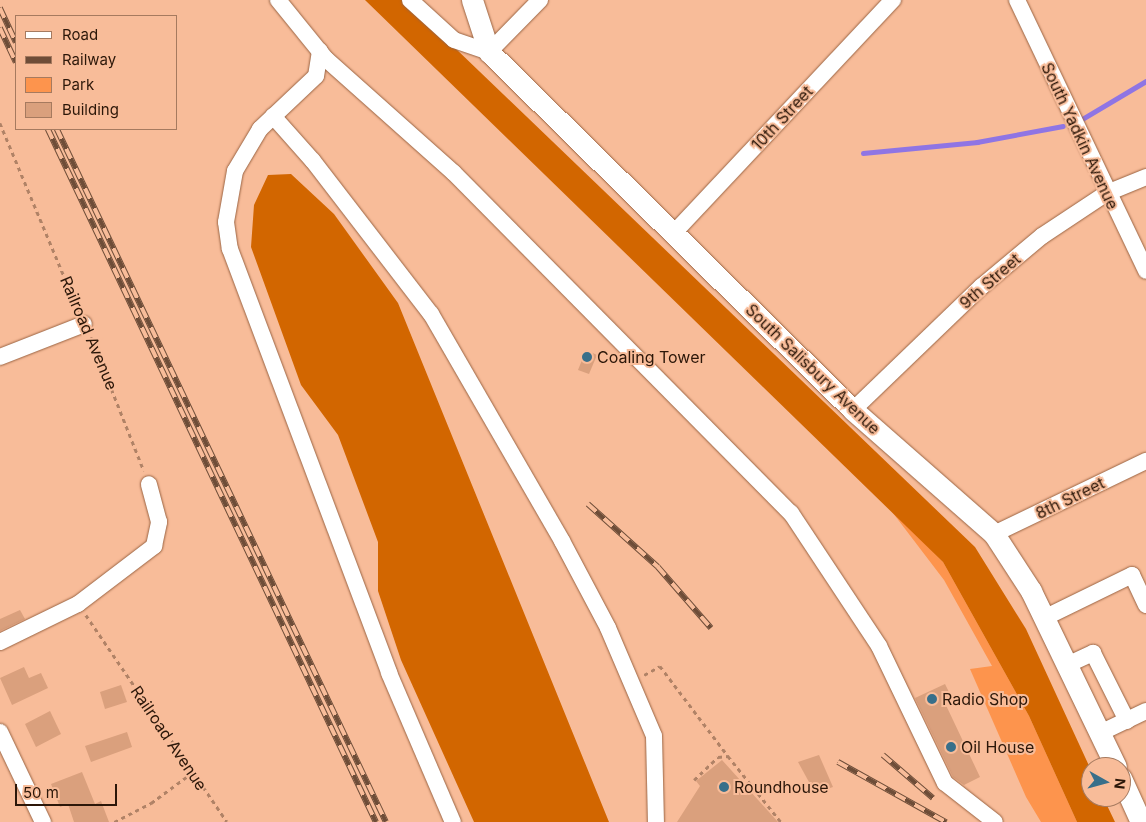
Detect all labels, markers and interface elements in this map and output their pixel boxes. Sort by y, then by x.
legend [15,15,178,130]
text: Road [62,25,98,44]
text: Railway [62,50,116,69]
street label: South Yadkin Avenue [1038,60,1122,212]
text: Park [62,75,94,94]
street label: 10th Street [747,82,817,154]
text: Building [62,100,119,119]
street label: 9th Street [956,249,1024,313]
street label: Railroad Avenue [56,273,122,393]
street label: South Salisbury Avenue [742,300,884,438]
place label: Coaling Tower [597,347,705,367]
marker: Coaling Tower [581,351,593,363]
street label: 8th Street [1032,473,1108,523]
street label: Railroad Avenue [127,682,211,794]
place label: Radio Shop [942,689,1028,709]
marker: Radio Shop [926,693,938,705]
place label: Oil House [961,737,1034,757]
marker: Oil House [945,741,957,753]
north arrow [1081,757,1131,807]
scale bar [18,774,120,806]
place label: Roundhouse [734,777,829,797]
text: N [1111,777,1129,790]
marker: Roundhouse [718,781,730,793]
text: 50 m [23,783,59,802]

